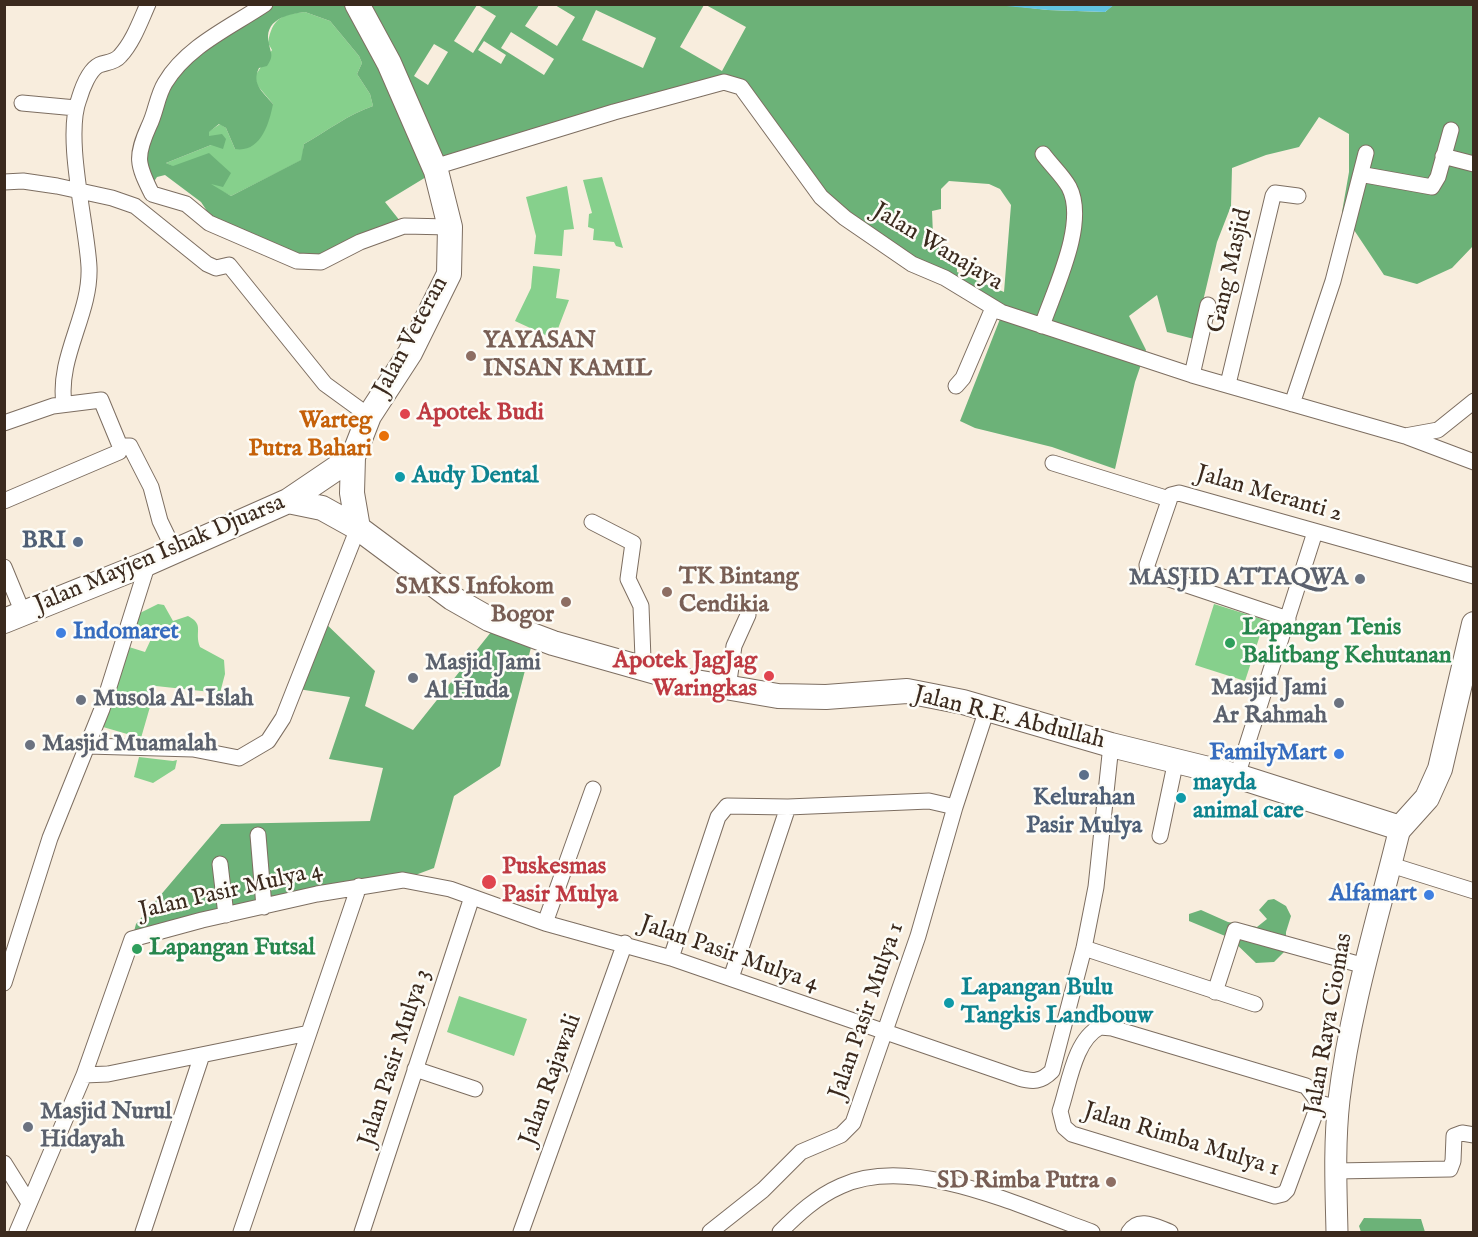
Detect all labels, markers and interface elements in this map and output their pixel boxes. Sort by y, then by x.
street label: Jalan Wanajaya [866,198,1008,298]
street label: Gang Masjid [1203,206,1259,336]
street label: Jalan Veteran [368,272,456,402]
place label: YAYASAN INSAN KAMIL [483,328,652,384]
marker: YAYASAN INSAN KAMIL [464,349,478,363]
place label: Apotek Budi [417,400,544,428]
marker: Apotek Budi [398,407,412,421]
place label: Warteg Putra Bahari [248,408,372,464]
marker: Warteg Putra Bahari [377,429,391,443]
street label: Jalan Meranti 2 [1192,460,1346,530]
place label: Audy Dental [412,463,539,491]
marker: Audy Dental [393,470,407,484]
street label: Jalan Mayjen Ishak Djuarsa [30,489,290,621]
place label: BRI [22,528,66,556]
marker: BRI [71,535,85,549]
place label: TK Bintang Cendikia [679,564,798,620]
place label: MASJID ATTAQWA [1129,565,1348,593]
marker: MASJID ATTAQWA [1353,572,1367,586]
place label: SMKS Infokom Bogor [396,574,554,630]
marker: TK Bintang Cendikia [660,585,674,599]
marker: SMKS Infokom Bogor [559,595,573,609]
place label: Lapangan Tenis Balitbang Kehutanan [1242,615,1452,671]
place label: Indomaret [73,619,179,647]
marker: Indomaret [54,626,68,640]
marker: Lapangan Tenis Balitbang Kehutanan [1223,636,1237,650]
place label: Apotek JagJag Waringkas [613,648,757,704]
place label: Masjid Jami Al Huda [425,650,541,706]
marker: Apotek JagJag Waringkas [762,669,776,683]
marker: Masjid Jami Al Huda [406,671,420,685]
place label: Masjid Jami Ar Rahmah [1211,675,1327,731]
street label: Jalan R.E. Abdullah [911,681,1107,757]
place label: Musola Al-Islah [93,686,254,714]
marker: Musola Al-Islah [74,693,88,707]
marker: Masjid Jami Ar Rahmah [1332,696,1346,710]
place label: Masjid Muamalah [42,731,217,759]
marker: Masjid Muamalah [23,738,37,752]
place label: FamilyMart [1209,740,1327,768]
marker: FamilyMart [1332,747,1346,761]
marker: Kelurahan Pasir Mulya [1077,768,1091,782]
place label: mayda animal care [1193,770,1304,826]
place label: Kelurahan Pasir Mulya [1026,785,1142,841]
marker: mayda animal care [1174,791,1188,805]
place label: Puskesmas Pasir Mulya [502,854,618,910]
street label: Jalan Pasir Mulya 4 [136,857,326,927]
marker: Puskesmas Pasir Mulya [480,873,498,891]
place label: Alfamart [1329,881,1417,909]
marker: Alfamart [1422,888,1436,902]
street label: Jalan Pasir Mulya 4 [636,911,822,999]
street label: Jalan Pasir Mulya 1 [824,919,912,1103]
street label: Jalan Raya Ciomas [1300,931,1360,1117]
place label: Lapangan Futsal [149,935,315,963]
marker: Lapangan Futsal [130,942,144,956]
street label: Jalan Pasir Mulya 3 [354,966,438,1150]
place label: Lapangan Bulu Tangkis Landbouw [961,975,1153,1031]
marker: Lapangan Bulu Tangkis Landbouw [942,996,956,1010]
street label: Jalan Rajawali [515,1010,589,1150]
street label: Jalan Rimba Mulya 1 [1080,1098,1282,1184]
place label: Masjid Nurul Hidayah [40,1099,172,1155]
marker: Masjid Nurul Hidayah [21,1120,35,1134]
place label: SD Rimba Putra [937,1168,1099,1196]
marker: SD Rimba Putra [1104,1175,1118,1189]

